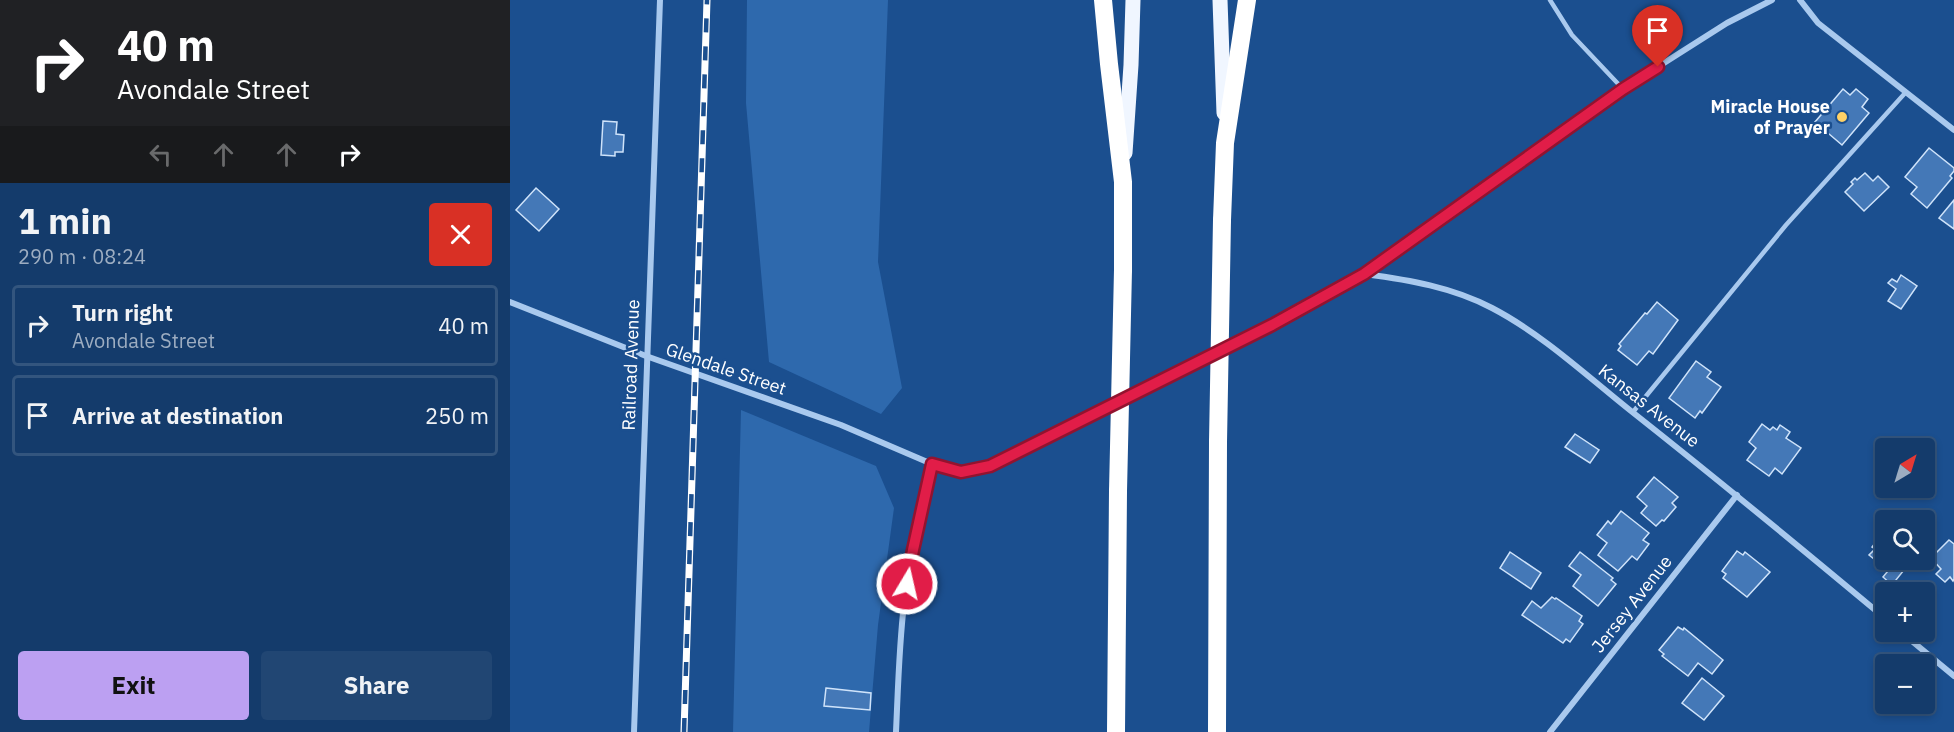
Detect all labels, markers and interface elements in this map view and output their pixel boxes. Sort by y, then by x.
pin [1632,5,1683,67]
icon: arrive [1641,14,1674,47]
text: 40 m [117,18,215,73]
icon: right [18,24,96,102]
text: Avondale Street [117,71,310,106]
place label: Miracle House of Prayer [1711,95,1830,139]
marker: Miracle House of Prayer [1835,110,1849,124]
icon: left [144,138,177,171]
icon: ahead [207,138,240,171]
icon: ahead [270,138,303,171]
icon: right [333,138,366,171]
text: 1 min [18,197,112,244]
button: close [429,203,492,266]
text: 290 m · 08:24 [18,243,146,270]
text: Turn right [72,298,173,327]
street label: Railroad Avenue [617,299,644,431]
icon: right [21,309,54,342]
text: 40 m [438,311,489,340]
text: Avondale Street [72,327,215,354]
street label: Glendale Street [663,337,789,400]
street label: Kansas Avenue [1594,359,1705,452]
icon: arrive [21,399,54,432]
text: Arrive at destination [72,401,283,430]
text: 250 m [425,401,489,430]
north arrow [1875,438,1935,498]
map controls [1875,438,1935,714]
button: search [1875,510,1935,570]
street label: Jersey Avenue [1586,550,1677,657]
position arrow [875,552,939,616]
button: + [1875,582,1935,642]
button: Exit [18,651,249,720]
button: Share [261,651,492,720]
button: − [1875,654,1935,714]

